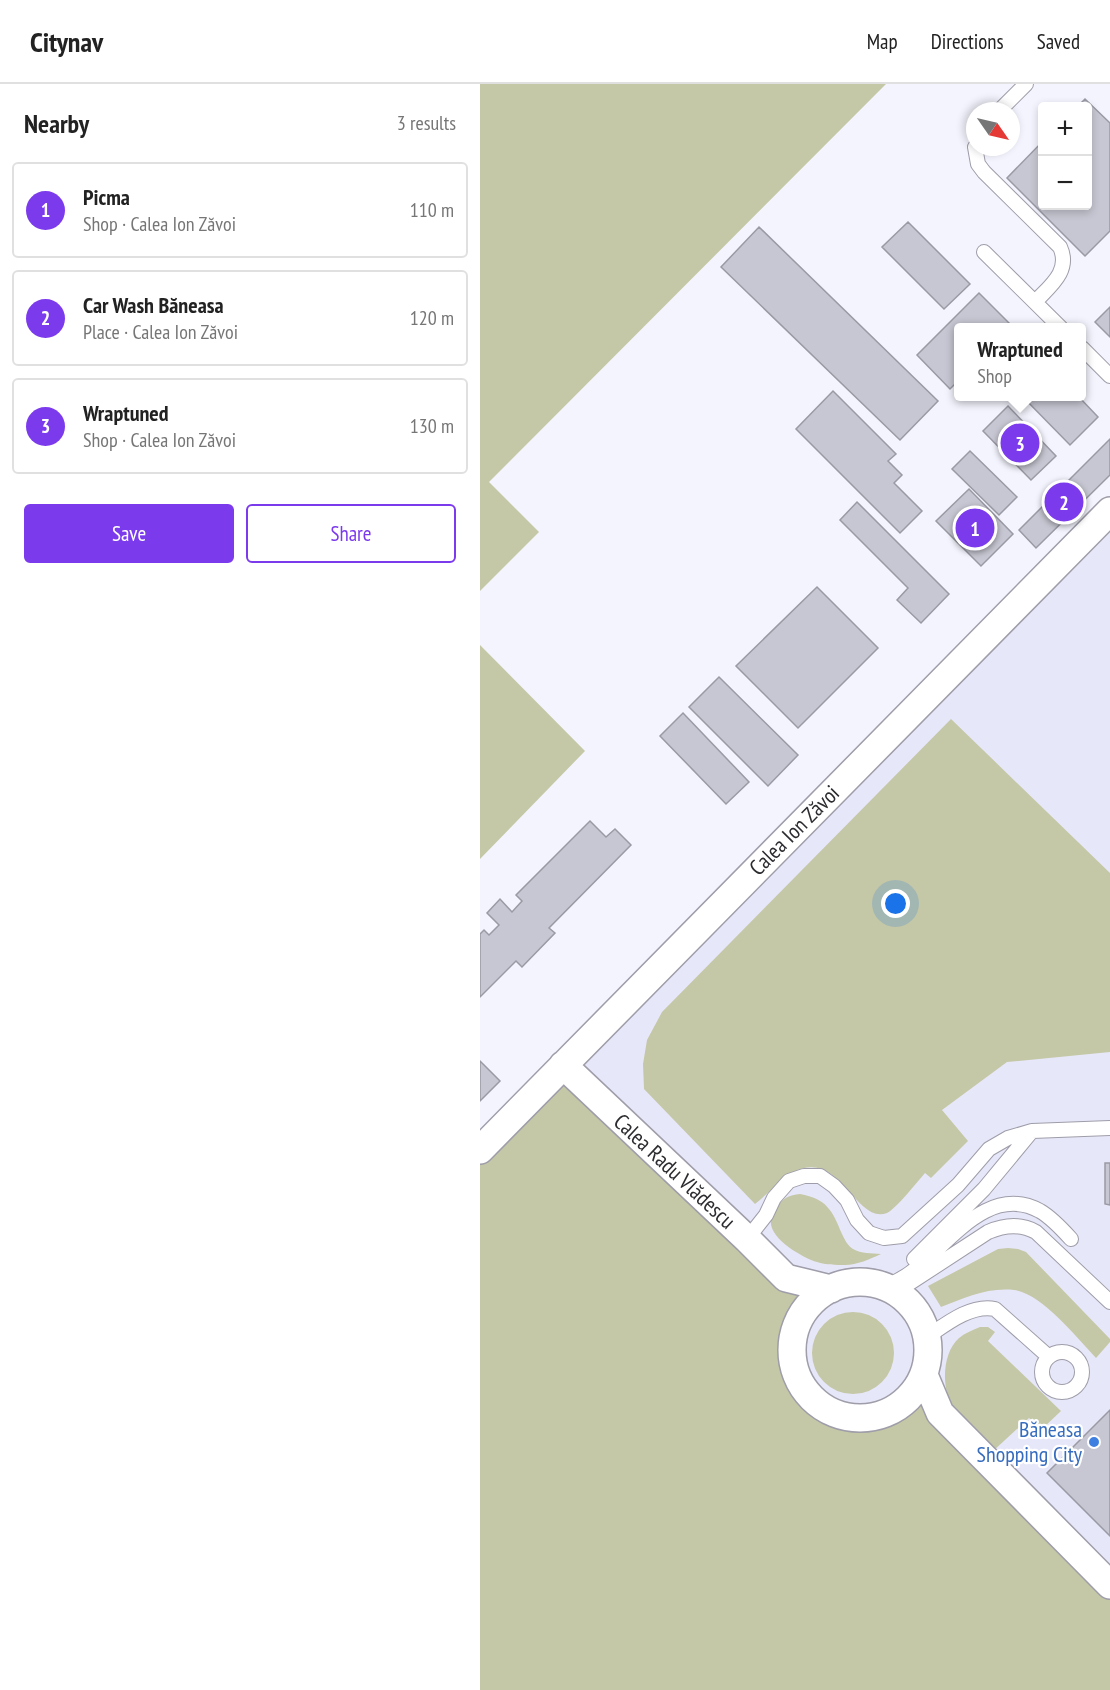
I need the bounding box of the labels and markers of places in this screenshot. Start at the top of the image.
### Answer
pin: 3 [1000,420,1040,466]
pin: 2 [1044,480,1084,524]
pin: 1 [956,506,994,550]
place label: Băneasa Shopping City [977,1415,1083,1468]
marker: Băneasa Shopping City [1087,1435,1101,1449]

